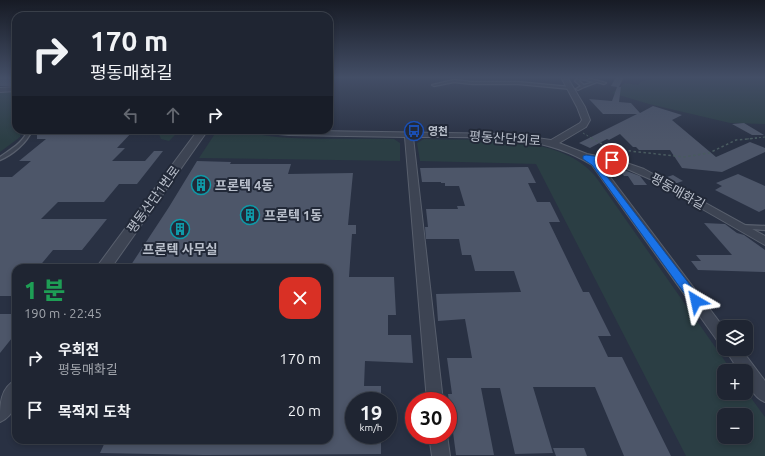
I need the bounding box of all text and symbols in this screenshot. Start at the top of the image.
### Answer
text: 170 m [90,25,168,56]
icon: right [24,28,76,80]
text: 평동매화길 [90,62,173,82]
icon: left [120,104,142,126]
icon: ahead [162,104,184,126]
icon: right [204,104,226,126]
bus stop icon: 영천 [403,120,425,142]
place label: 영천 [428,125,448,137]
street label: 평동산단외로 [469,129,541,147]
pin [595,143,629,177]
icon: arrive [601,149,623,171]
street label: 평동산단1번로 [124,163,182,235]
street label: 평동매화길 [648,170,708,212]
building icon: 프론텍 4동 [190,174,212,196]
place label: 프론텍 4동 [215,178,273,192]
building icon: 프론텍 1동 [239,204,261,226]
place label: 프론텍 1동 [264,208,322,222]
building icon: 프론텍 사무실 [169,218,191,240]
place label: 프론텍 사무실 [143,242,217,256]
text: 1 분 [24,277,65,304]
button: close [279,277,321,319]
position arrow [675,280,717,322]
text: 190 m · 22:45 [24,306,102,320]
map controls [717,320,753,444]
button: layers [717,320,753,356]
text: 우회전 [58,341,99,358]
icon: right [24,347,46,369]
text: 170 m [279,350,321,367]
text: 평동매화길 [58,362,118,376]
button: + [717,364,753,400]
speed limit sign: 30 [405,392,457,444]
icon: arrive [24,399,46,421]
text: 19 [360,401,382,424]
text: 20 m [288,402,321,419]
text: 목적지 도착 [58,403,131,420]
button: − [717,408,753,444]
text: km/h [359,422,383,433]

